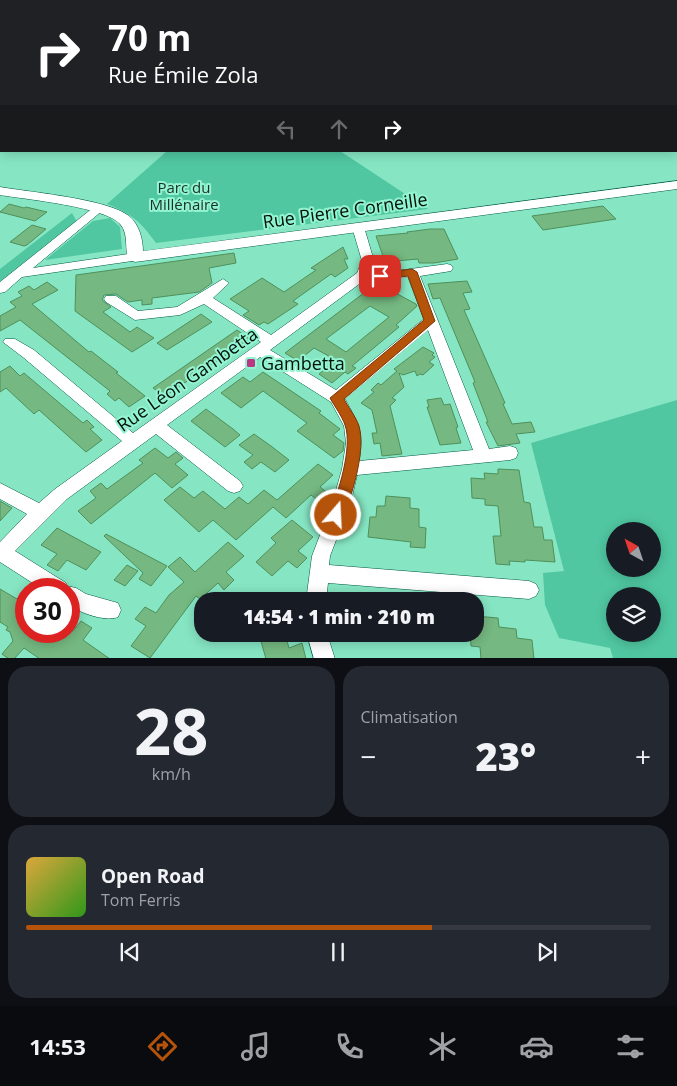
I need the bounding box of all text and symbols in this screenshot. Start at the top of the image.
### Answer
text: 70 m [108,14,191,61]
icon: right [25,20,90,85]
text: Rue Émile Zola [108,59,259,89]
icon: left [272,115,300,143]
icon: ahead [325,115,353,143]
icon: right [378,115,406,143]
park label: Parc du Millénaire [149,177,219,214]
street label: Rue Pierre Corneille [261,187,429,233]
pin [359,255,401,297]
icon: arrive [366,262,394,290]
street label: Rue Léon Gambetta [112,321,262,437]
place label: Gambetta [261,351,345,375]
marker: Gambetta [245,357,257,369]
position arrow [309,488,361,540]
north arrow [606,522,661,578]
map controls [606,522,661,642]
speed limit sign: 30 [15,578,80,643]
button: layers [606,587,661,642]
text: 14:54 · 1 min · 210 m [243,604,435,630]
text: 28 [134,686,208,774]
text: Climatisation [361,706,458,728]
text: 23° [475,730,536,782]
text: − [361,737,377,775]
text: + [635,737,651,775]
text: km/h [152,763,191,785]
text: Open Road [101,863,205,889]
text: Tom Ferris [101,889,180,911]
icon: previous [116,938,144,966]
icon: pause [324,938,352,966]
icon: next [533,938,561,966]
icon: directions [145,1029,180,1064]
icon: music [238,1029,273,1064]
icon: phone [332,1029,367,1064]
icon: climate [425,1029,460,1064]
icon: car [519,1029,554,1064]
icon: filters [613,1029,648,1064]
text: 14:53 [29,1031,86,1061]

